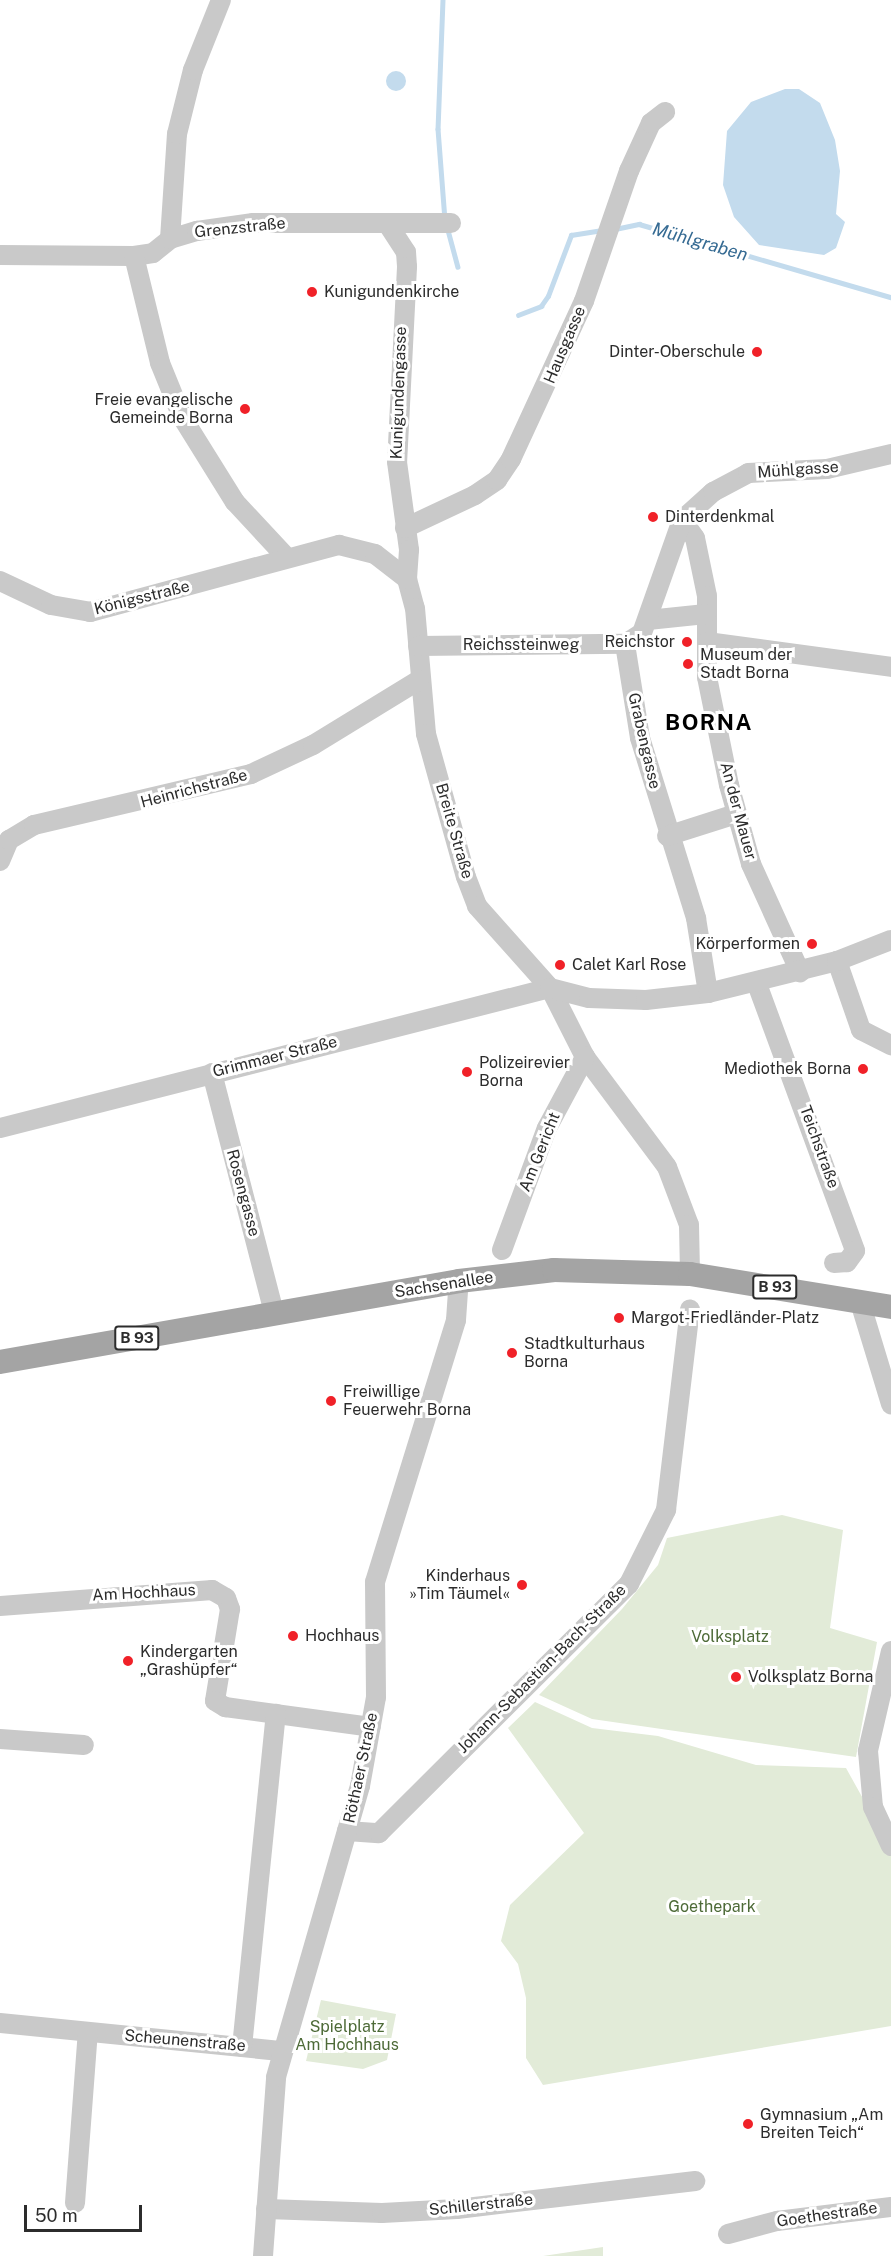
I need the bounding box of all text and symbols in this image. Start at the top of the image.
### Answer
street label: Grenzstraße [194,214,286,242]
water label: Mühlgraben [650,218,750,266]
place label: Kunigundenkirche [324,282,459,302]
marker: Kunigundenkirche [305,285,319,299]
street label: Hausgasse [540,303,590,387]
street label: Kunigundengasse [387,326,411,460]
place label: Dinter-Oberschule [609,342,745,362]
marker: Dinter-Oberschule [750,345,764,359]
place label: Freie evangelische Gemeinde Borna [94,390,233,428]
marker: Freie evangelische Gemeinde Borna [238,402,252,416]
street label: Mühlgasse [757,458,839,482]
place label: Dinterdenkmal [665,507,775,527]
marker: Dinterdenkmal [646,510,660,524]
street label: Königsstraße [92,577,192,619]
place label: Reichstor [604,632,675,652]
street label: Reichssteinweg [463,635,579,655]
marker: Reichstor [680,635,694,649]
place label: Museum der Stadt Borna [700,645,793,683]
marker: Museum der Stadt Borna [681,657,695,671]
street label: Grabengasse [624,691,664,791]
district label: BORNA [665,710,753,736]
street label: An der Mauer [716,760,760,862]
street label: Heinrichstraße [138,766,250,812]
street label: Breite Straße [431,781,477,881]
place label: Körperformen [696,934,800,954]
marker: Körperformen [805,937,819,951]
place label: Calet Karl Rose [572,955,686,975]
marker: Calet Karl Rose [553,958,567,972]
street label: Grimmaer Straße [211,1032,339,1082]
place label: Polizeirevier Borna [479,1053,570,1091]
place label: Mediothek Borna [724,1059,851,1079]
marker: Mediothek Borna [856,1062,870,1076]
marker: Polizeirevier Borna [460,1065,474,1079]
street label: Teichstraße [795,1103,843,1191]
street label: Am Gericht [515,1110,565,1194]
street label: Rosengasse [222,1147,264,1239]
street label: Sachsenallee [393,1268,495,1302]
road number: B 93 [751,1275,799,1299]
place label: Margot-Friedländer-Platz [631,1308,819,1328]
marker: Margot-Friedländer-Platz [612,1311,626,1325]
road number: B 93 [113,1326,161,1350]
place label: Stadtkulturhaus Borna [524,1334,645,1372]
marker: Stadtkulturhaus Borna [505,1346,519,1360]
place label: Freiwillige Feuerwehr Borna [343,1382,471,1420]
marker: Freiwillige Feuerwehr Borna [324,1394,338,1408]
place label: Kinderhaus »Tim Täumel« [409,1566,510,1604]
marker: Kinderhaus »Tim Täumel« [515,1578,529,1592]
street label: Am Hochhaus [92,1581,196,1605]
street label: Johann-Sebastian-Bach-Straße [454,1581,630,1757]
place label: Hochhaus [305,1626,379,1646]
park label: Volksplatz [691,1627,769,1647]
marker: Hochhaus [286,1629,300,1643]
place label: Kindergarten „Grashüpfer“ [140,1642,238,1680]
marker: Kindergarten „Grashüpfer“ [121,1654,135,1668]
place label: Volksplatz Borna [748,1667,873,1687]
marker: Volksplatz Borna [729,1670,743,1684]
street label: Röthaer Straße [340,1711,382,1825]
park label: Goethepark [668,1897,756,1917]
park label: Spielplatz Am Hochhaus [295,2017,399,2055]
street label: Scheunenstraße [123,2026,247,2056]
place label: Gymnasium „Am Breiten Teich“ [760,2105,883,2143]
marker: Gymnasium „Am Breiten Teich“ [741,2117,755,2131]
street label: Schillerstraße [428,2190,534,2220]
scale bar [27,2193,146,2231]
street label: Goethestraße [775,2198,879,2232]
text: 50 m [35,2205,78,2226]

